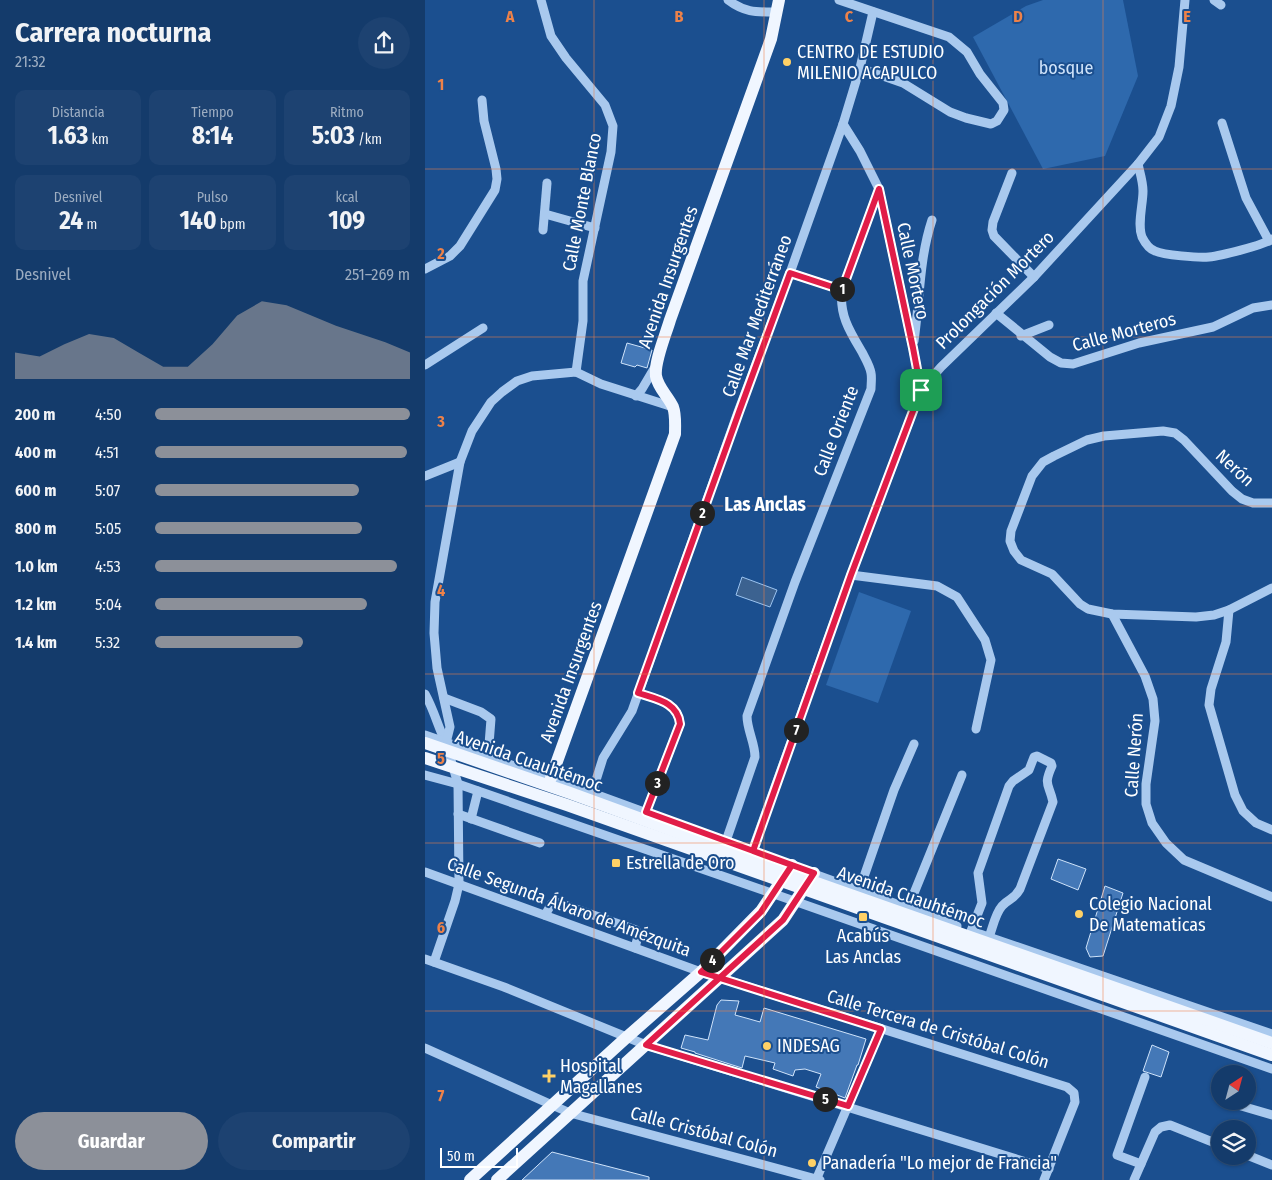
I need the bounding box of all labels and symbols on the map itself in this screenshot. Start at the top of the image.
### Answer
text: A [505,7,515,26]
text: B [675,7,684,26]
text: C [845,7,854,26]
text: D [1013,7,1023,26]
text: E [1183,7,1191,26]
place label: CENTRO DE ESTUDIO MILENIO ACAPULCO [797,41,944,84]
marker: CENTRO DE ESTUDIO MILENIO ACAPULCO [781,56,793,68]
park label: bosque [1039,57,1093,79]
text: 1 [438,75,444,94]
street label: Calle Monte Blanco [558,131,606,273]
street label: Avenida Insurgentes [633,203,703,351]
street label: Calle Mortero [892,221,934,321]
street label: Prolongación Mortero [931,226,1059,354]
street label: Calle Mar Mediterráneo [717,232,797,400]
text: 2 [436,244,445,263]
pin: 1 [829,276,855,302]
street label: Calle Morteros [1070,308,1178,356]
pin [900,369,942,411]
street label: Calle Oriente [809,383,863,479]
text: 3 [436,412,445,431]
street label: Nerón [1211,445,1259,491]
district label: Las Anclas [724,493,807,516]
pin: 2 [689,500,715,526]
text: 4 [437,581,445,600]
street label: Avenida Insurgentes [535,598,607,746]
street label: Calle Nerón [1120,712,1148,798]
pin: 7 [783,718,809,742]
street label: Avenida Cuauhtémoc [452,725,606,797]
text: 5 [437,749,445,768]
pin: 3 [645,770,669,796]
street label: Calle Segunda Álvaro de Amézquita [444,852,694,962]
place label: Estrella de Oro [626,852,734,874]
marker: Estrella de Oro [610,857,622,869]
street label: Avenida Cuauhtémoc [834,861,988,933]
place label: Colegio Nacional De Matematicas [1089,893,1212,936]
marker: Colegio Nacional De Matematicas [1073,908,1085,920]
marker: Acabús Las Anclas [857,911,869,923]
text: 6 [437,918,445,937]
place label: Acabús Las Anclas [825,925,901,968]
pin: 4 [699,948,725,972]
street label: Calle Tercera de Cristóbal Colón [824,985,1052,1073]
place label: INDESAG [777,1035,840,1057]
marker: INDESAG [761,1040,773,1052]
place label: Hospital Magallanes [560,1055,643,1098]
north arrow [1211,1065,1256,1110]
marker: Hospital Magallanes [542,1069,556,1083]
text: 7 [438,1086,445,1105]
pin: 5 [813,1086,837,1112]
street label: Calle Cristóbal Colón [628,1102,780,1162]
scale bar [440,1145,517,1168]
place label: Panadería "Lo mejor de Francia" [822,1152,1057,1174]
marker: Panadería "Lo mejor de Francia" [806,1157,818,1169]

